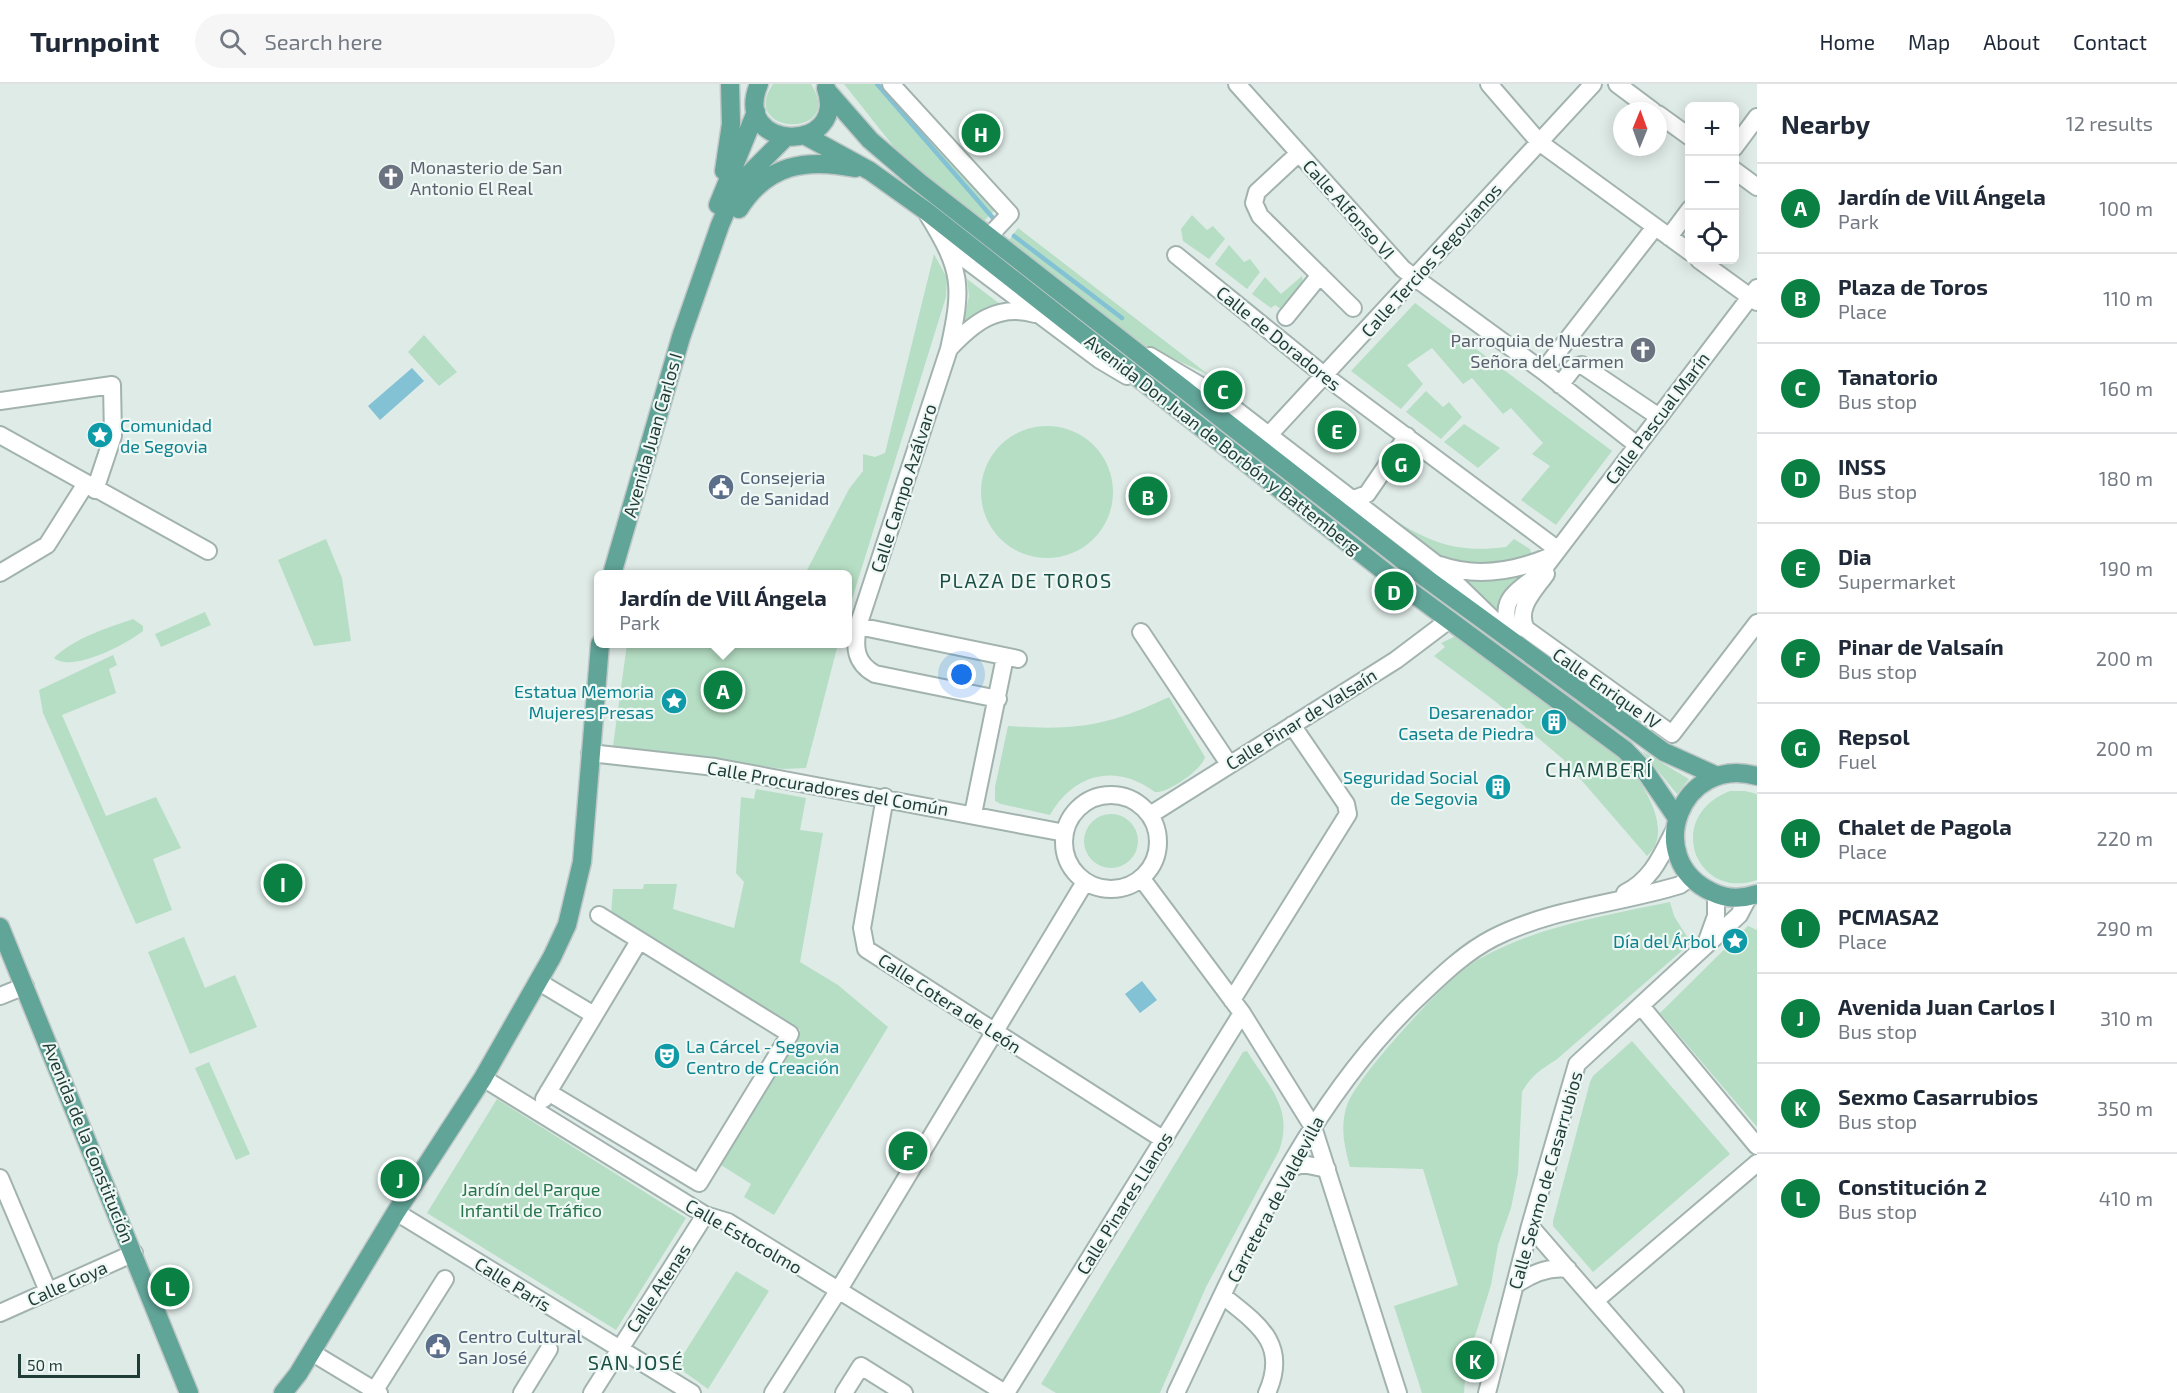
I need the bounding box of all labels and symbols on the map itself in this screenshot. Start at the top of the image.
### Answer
north arrow [1613,102,1667,156]
pin: H [962,110,1000,156]
street label: Calle Alfonso VI [1298,155,1400,263]
place label: Monasterio de San Antonio El Real [410,156,562,199]
church icon: Monasterio de San Antonio El Real [376,162,406,192]
street label: Calle Tercios Segovianos [1356,179,1506,341]
street label: Calle de Doradores [1212,281,1346,395]
street label: Avenida Don Juan de Borbón y Battemberg [1080,329,1366,559]
place label: Parroquia de Nuestra Señora del Carmen [1451,329,1624,372]
church icon: Parroquia de Nuestra Señora del Carmen [1628,335,1658,365]
street label: Calle Pascual Marín [1600,348,1714,488]
street label: Avenida Juan Carlos I [618,350,686,520]
pin: C [1204,368,1242,412]
street label: Calle Campo Azálvaro [865,401,941,575]
pin: E [1318,408,1356,452]
place label: Comunidad de Segovia [120,414,212,457]
place icon: Comunidad de Segovia [85,420,115,450]
pin: G [1382,440,1420,485]
place label: Consejeria de Sanidad [740,466,829,509]
public building icon: Consejeria de Sanidad [706,472,736,502]
pin: B [1128,474,1168,518]
district label: PLAZA DE TOROS [939,568,1113,592]
pin: D [1374,568,1414,614]
street label: Calle Enrique IV [1549,643,1665,733]
your location [947,660,976,689]
street label: Calle Pinar de Valsaín [1221,664,1381,774]
pin: A [704,668,742,712]
place label: Estatua Memoria Mujeres Presas [514,680,654,723]
place icon: Estatua Memoria Mujeres Presas [659,686,689,716]
place label: Desarenador Caseta de Piedra [1398,701,1534,744]
building icon: Desarenador Caseta de Piedra [1539,707,1569,737]
street label: Calle Procuradores del Común [706,756,950,820]
district label: CHAMBERÍ [1545,757,1653,781]
place label: Seguridad Social de Segovia [1343,766,1479,809]
building icon: Seguridad Social de Segovia [1483,772,1513,802]
pin: I [264,860,302,906]
place icon: Día del Árbol [1720,926,1750,956]
place label: Día del Árbol [1613,930,1717,952]
street label: Calle Cotera de León [874,949,1026,1057]
place label: La Cárcel - Segovia Centro de Creación [686,1035,839,1078]
street label: Avenida de la Constitución [39,1038,139,1246]
theatre icon: La Cárcel - Segovia Centro de Creación [652,1041,682,1071]
street label: Calle Sexmo de Casarrubios [1503,1068,1587,1292]
street label: Carretera de Valdevilla [1222,1112,1328,1286]
pin: F [888,1128,928,1174]
street label: Calle Pinares Llanos [1071,1128,1177,1278]
pin: J [380,1156,420,1202]
park label: Jardín del Parque Infantil de Tráfico [460,1178,602,1221]
street label: Calle Estocolmo [682,1194,806,1278]
street label: Calle Atenas [621,1240,695,1336]
street label: Calle París [471,1252,555,1316]
street label: Calle Goya [24,1256,110,1310]
pin: L [150,1264,190,1310]
place label: Centro Cultural San José [458,1325,582,1368]
public building icon: Centro Cultural San José [423,1331,453,1361]
pin: K [1456,1338,1494,1382]
district label: SAN JOSÉ [588,1350,684,1374]
scale bar [18,1351,140,1378]

